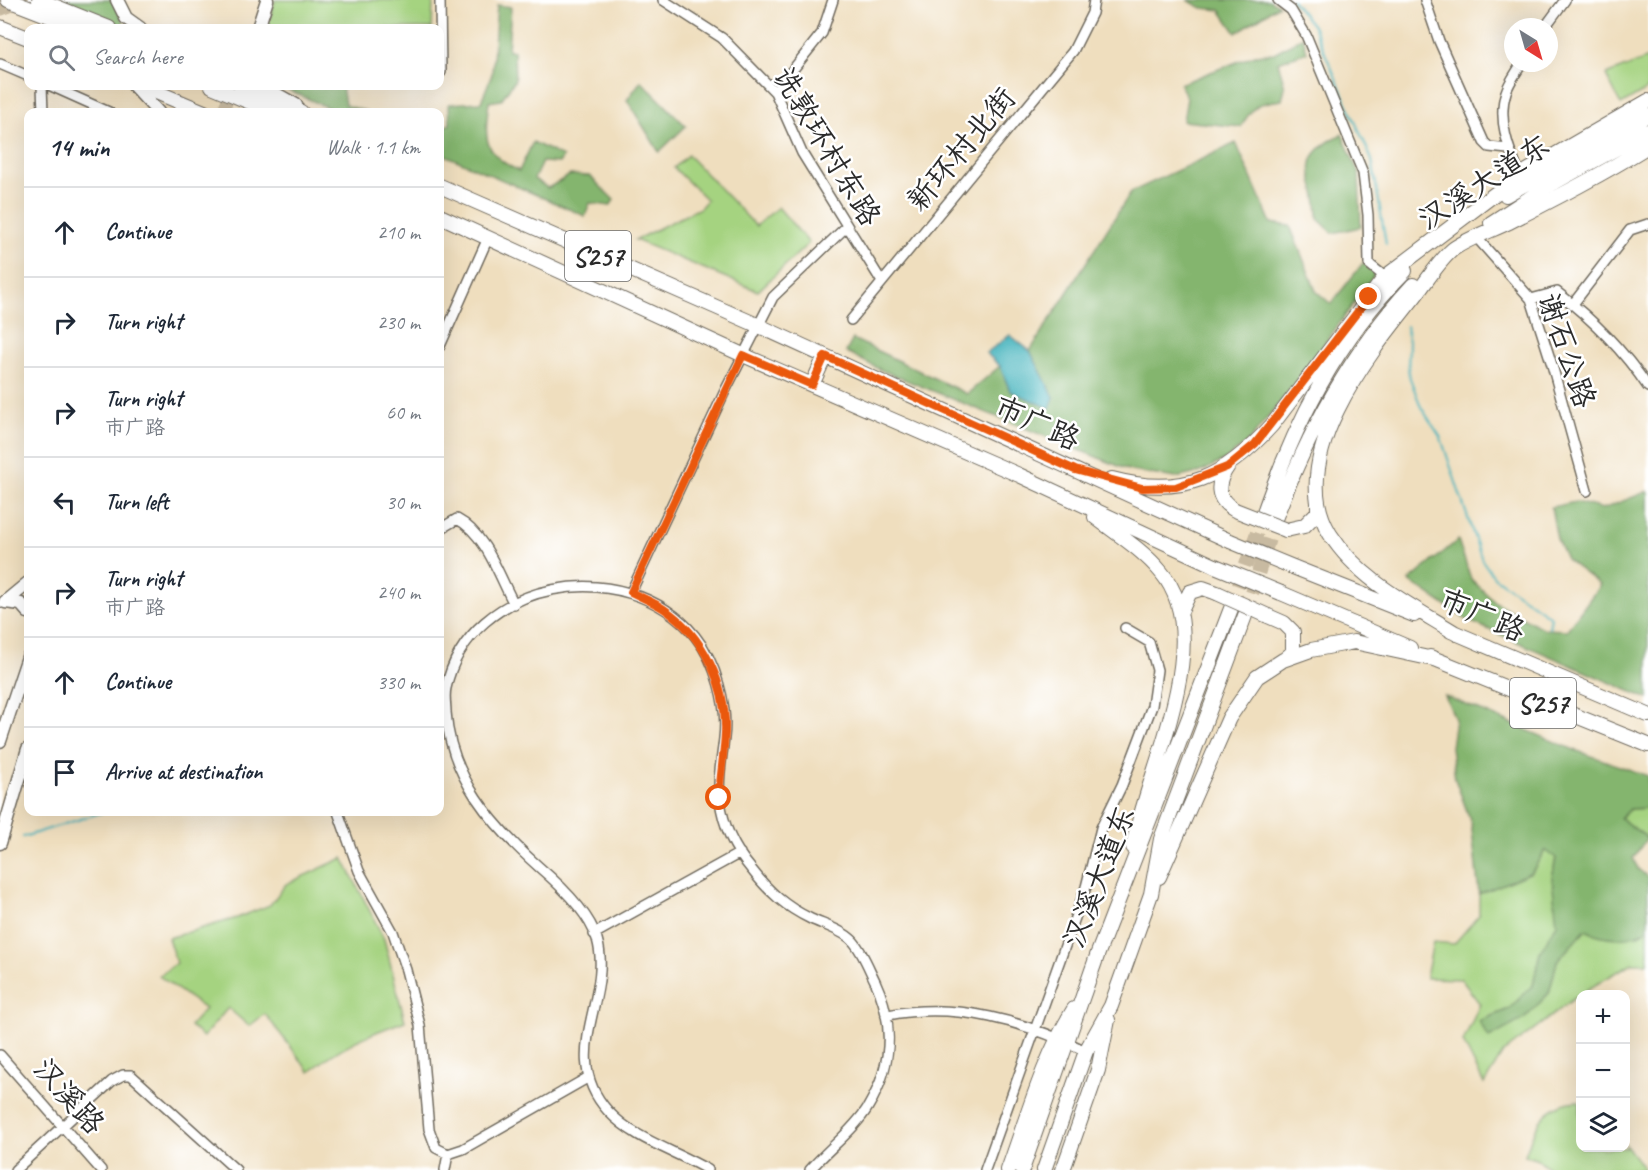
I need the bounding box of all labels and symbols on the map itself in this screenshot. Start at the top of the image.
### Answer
north arrow [1504,18,1558,72]
street label: 诜敦环村东路 [764,59,890,233]
street label: 新环村北街 [898,79,1024,219]
street label: 汉溪大道东 [1411,125,1557,239]
road number: S257 [565,231,631,281]
route end [1355,283,1381,309]
street label: 谢石公路 [1530,287,1604,413]
street label: 市广路 [988,387,1086,459]
street label: 市广路 [1433,580,1531,650]
road number: S257 [1510,678,1576,728]
route start [705,784,731,810]
street label: 汉溪大道东 [1054,800,1144,954]
street label: 汉溪路 [25,1050,113,1142]

